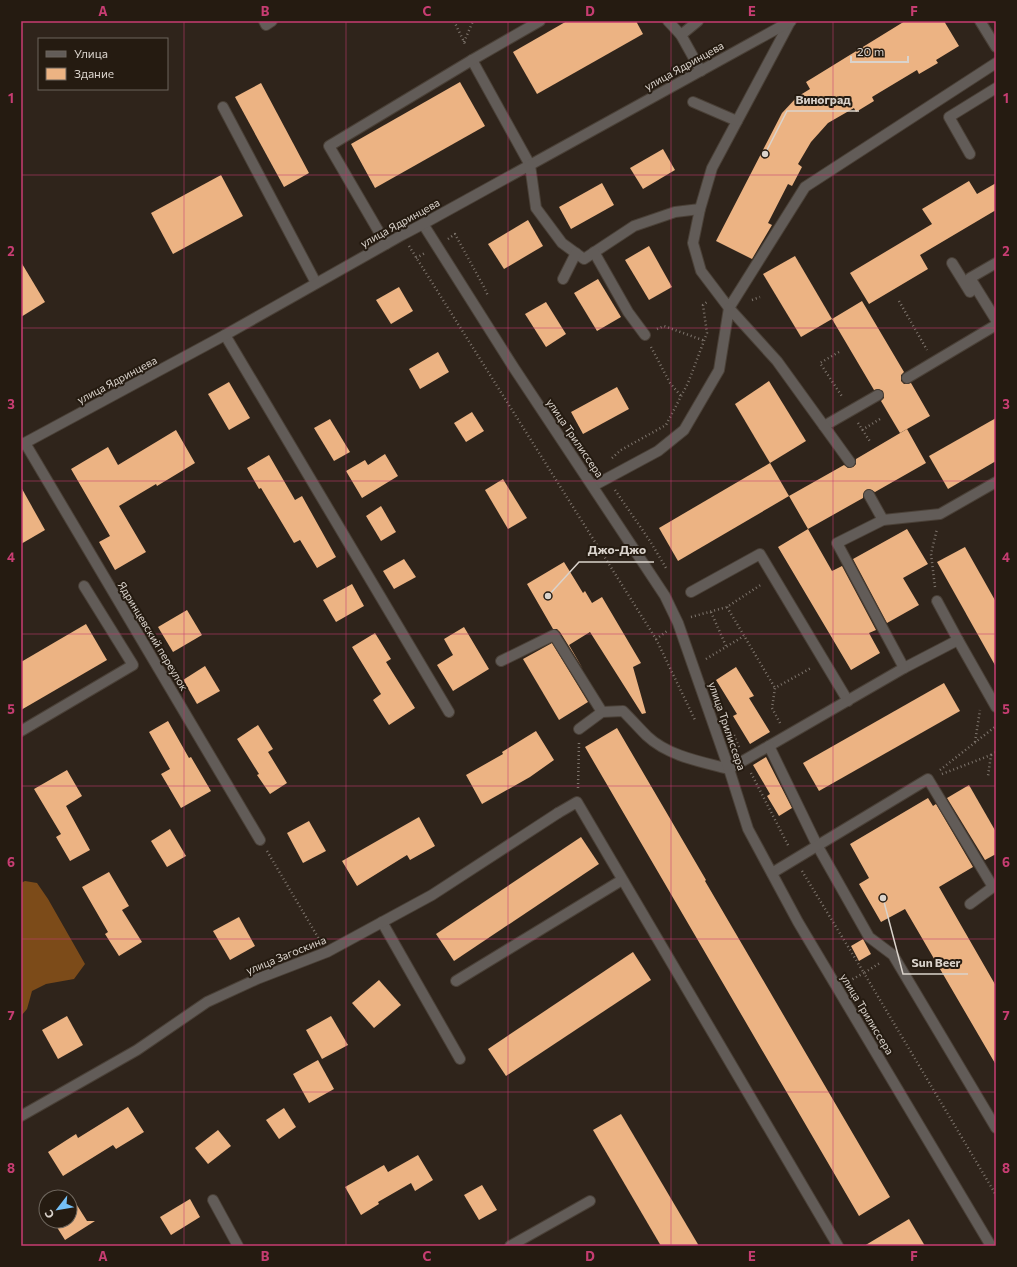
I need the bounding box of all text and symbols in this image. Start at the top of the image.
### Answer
text: A [98,3,108,19]
text: B [261,3,270,19]
text: C [423,3,432,19]
text: D [585,3,595,19]
text: E [748,3,756,19]
text: F [910,3,918,19]
legend [38,38,168,90]
street label: улица Ядринцева [642,38,726,93]
scale bar [851,38,908,64]
text: 20 m [857,44,884,58]
text: Улица [74,46,108,60]
text: Здание [74,66,114,80]
callout: Виноград [787,87,859,111]
text: 1 [8,90,14,106]
text: 1 [1003,90,1009,106]
text: Виноград [795,92,851,106]
street label: улица Ядринцева [358,195,442,250]
text: 2 [7,243,15,259]
text: 2 [1002,243,1010,259]
street label: улица Ядринцева [75,353,159,406]
text: 3 [7,396,15,412]
street label: улица Трилиссера [544,396,607,480]
text: 3 [1002,396,1010,412]
callout: Джо-Джо [579,538,654,562]
text: Джо-Джо [588,542,646,556]
text: 4 [7,549,15,565]
text: 4 [1002,549,1010,565]
street label: Ядринцевский переулок [116,579,191,693]
street label: улица Трилиссера [706,680,749,772]
text: 5 [7,701,15,717]
text: 5 [1002,701,1010,717]
text: 6 [7,854,15,870]
text: 6 [1002,854,1010,870]
street label: улица Загоскина [244,933,328,977]
callout: Sun Beer [903,950,968,974]
text: Sun Beer [912,955,960,969]
street label: улица Трилиссера [838,971,897,1057]
text: 7 [7,1007,15,1023]
text: 7 [1002,1007,1010,1023]
text: 8 [7,1160,15,1176]
text: 8 [1002,1160,1010,1176]
north arrow [38,1189,78,1229]
text: С [41,1207,57,1221]
text: A [98,1248,108,1264]
text: B [261,1248,270,1264]
text: C [423,1248,432,1264]
text: D [585,1248,595,1264]
text: E [748,1248,756,1264]
text: F [910,1248,918,1264]

